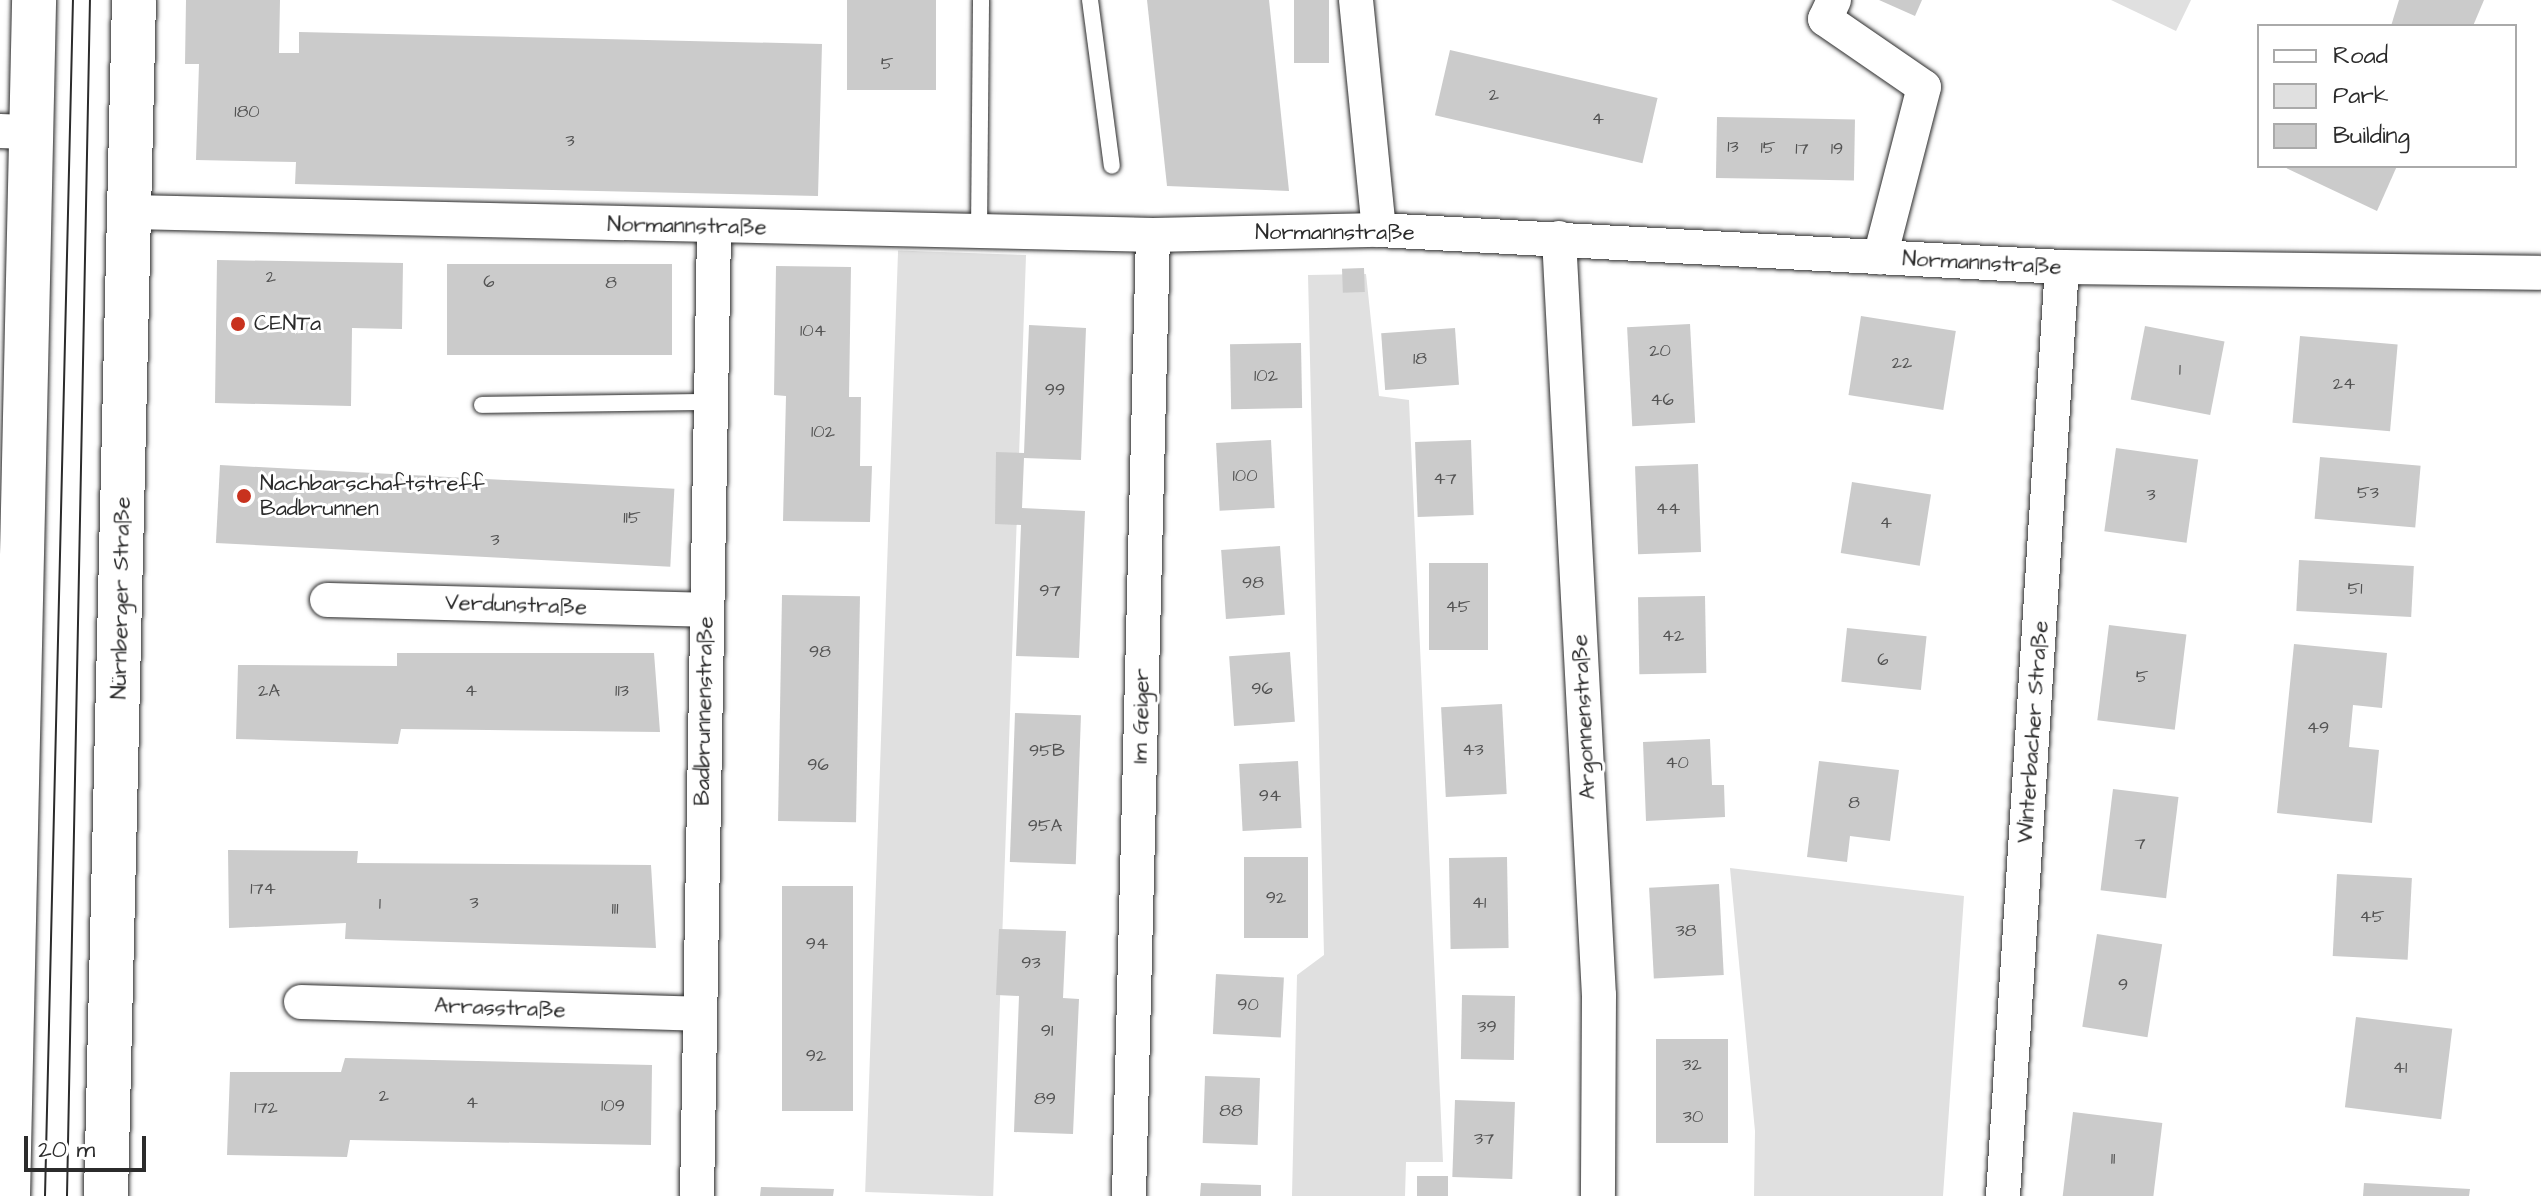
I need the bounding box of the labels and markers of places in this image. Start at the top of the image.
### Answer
place label: CENTa [254,311,321,337]
marker: CENTa [229,315,247,333]
place label: Nachbarschaftstreff Badbrunnen [260,470,485,522]
marker: Nachbarschaftstreff Badbrunnen [235,487,253,505]

